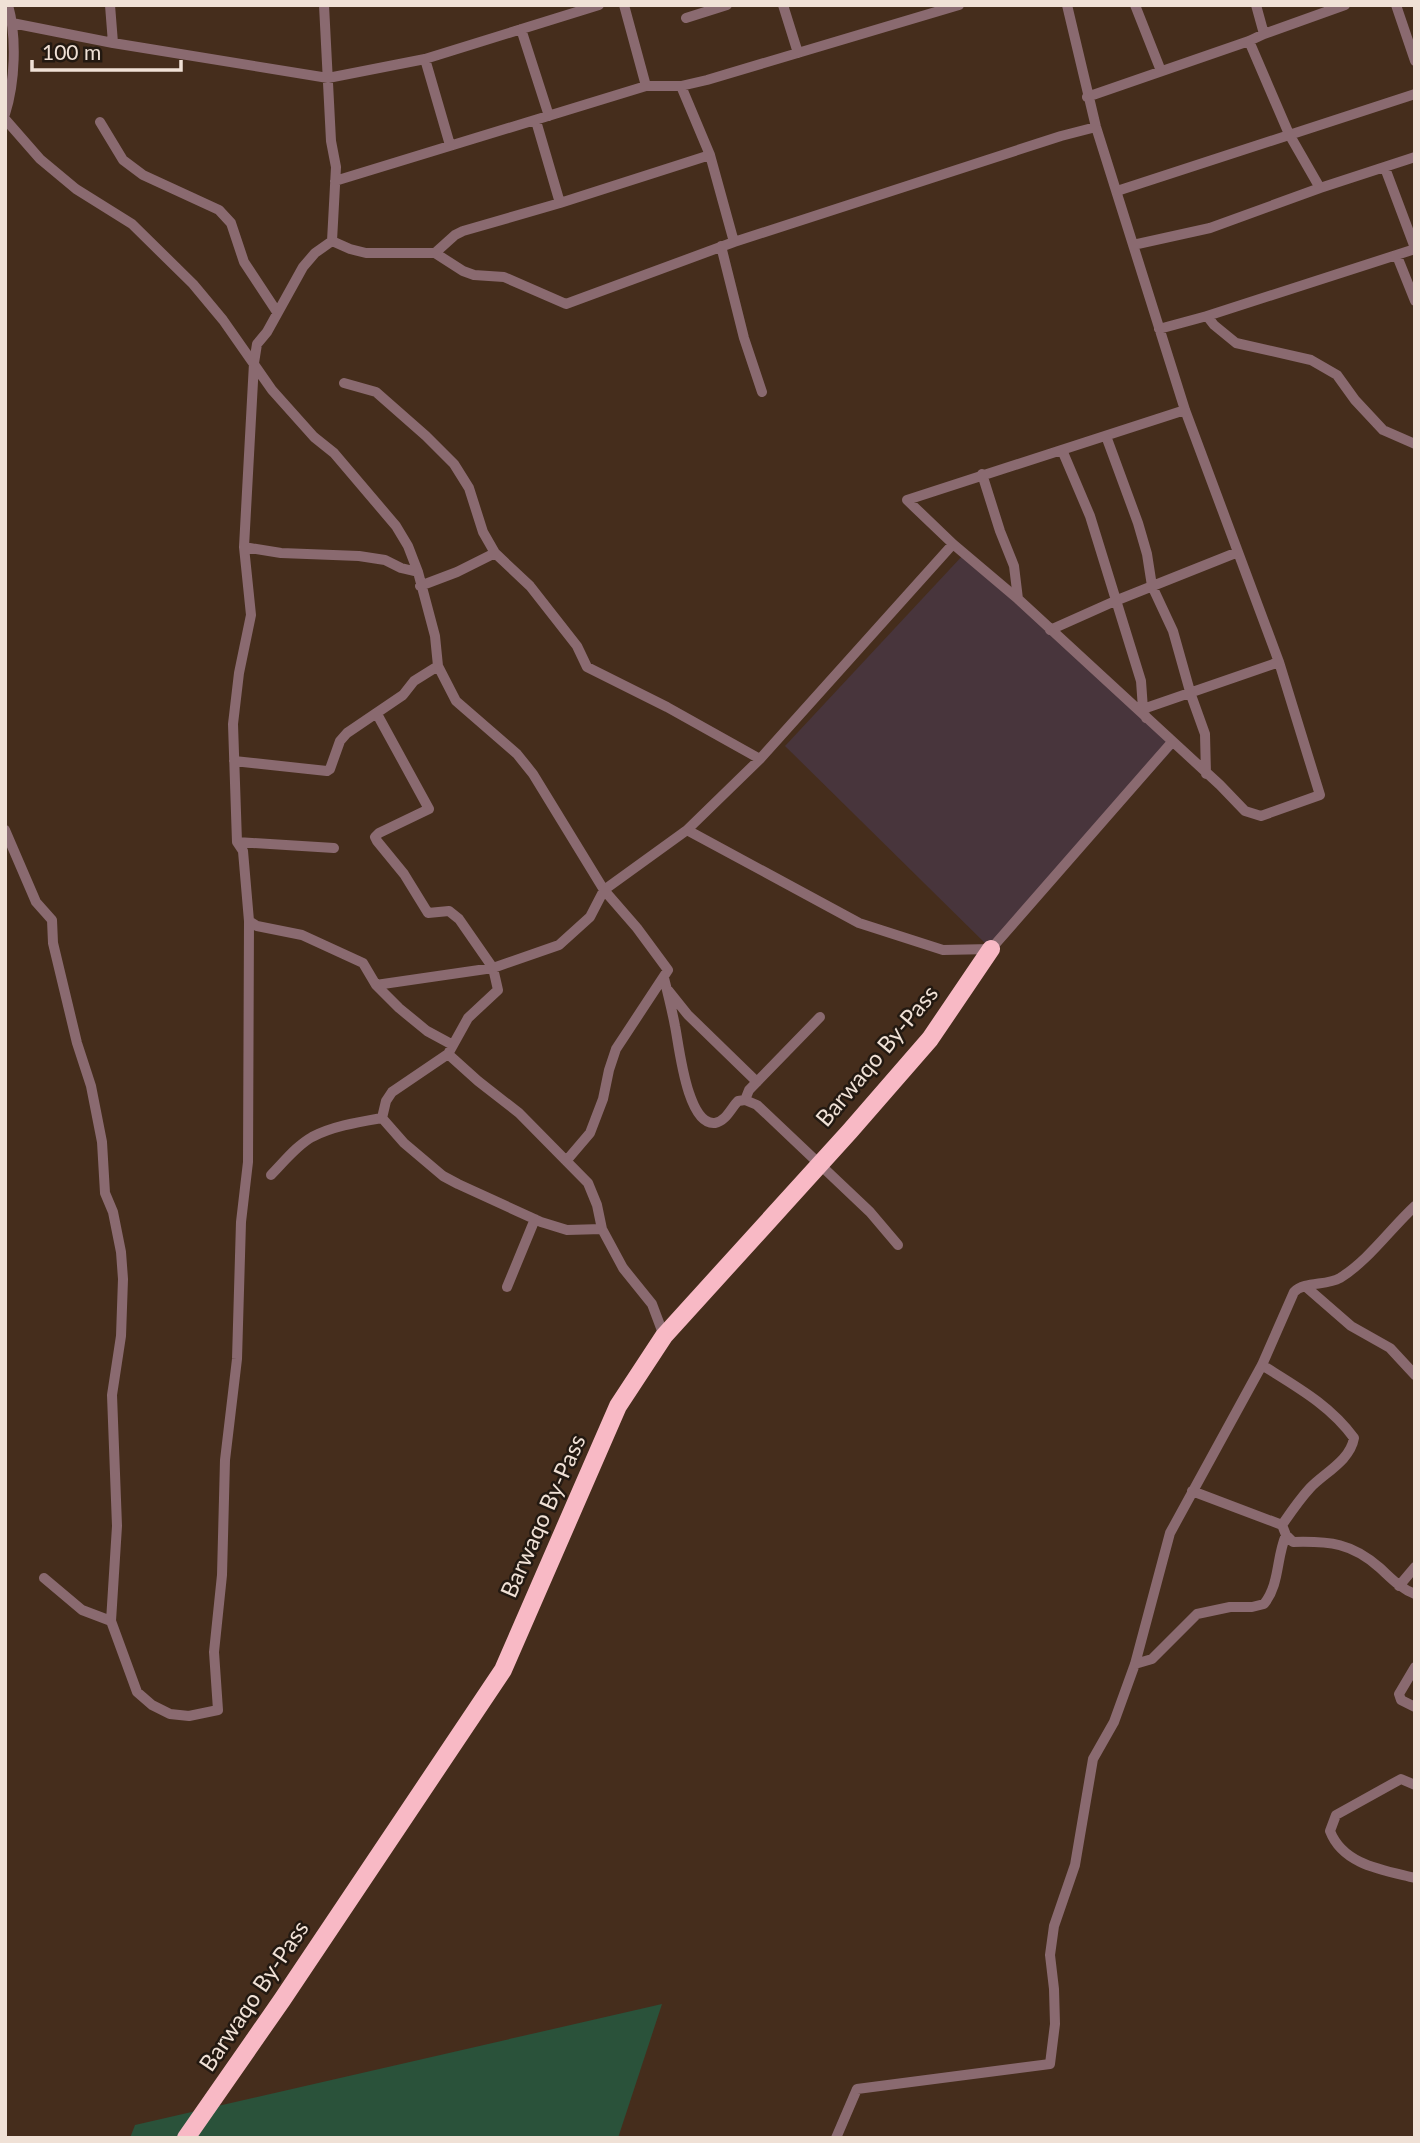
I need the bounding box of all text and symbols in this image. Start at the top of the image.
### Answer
scale bar [32,28,180,72]
text: 100 m [42,39,101,64]
street label: Barwaqo By-Pass [809,979,943,1132]
street label: Barwaqo By-Pass [494,1430,591,1601]
street label: Barwaqo By-Pass [193,1915,314,2076]

